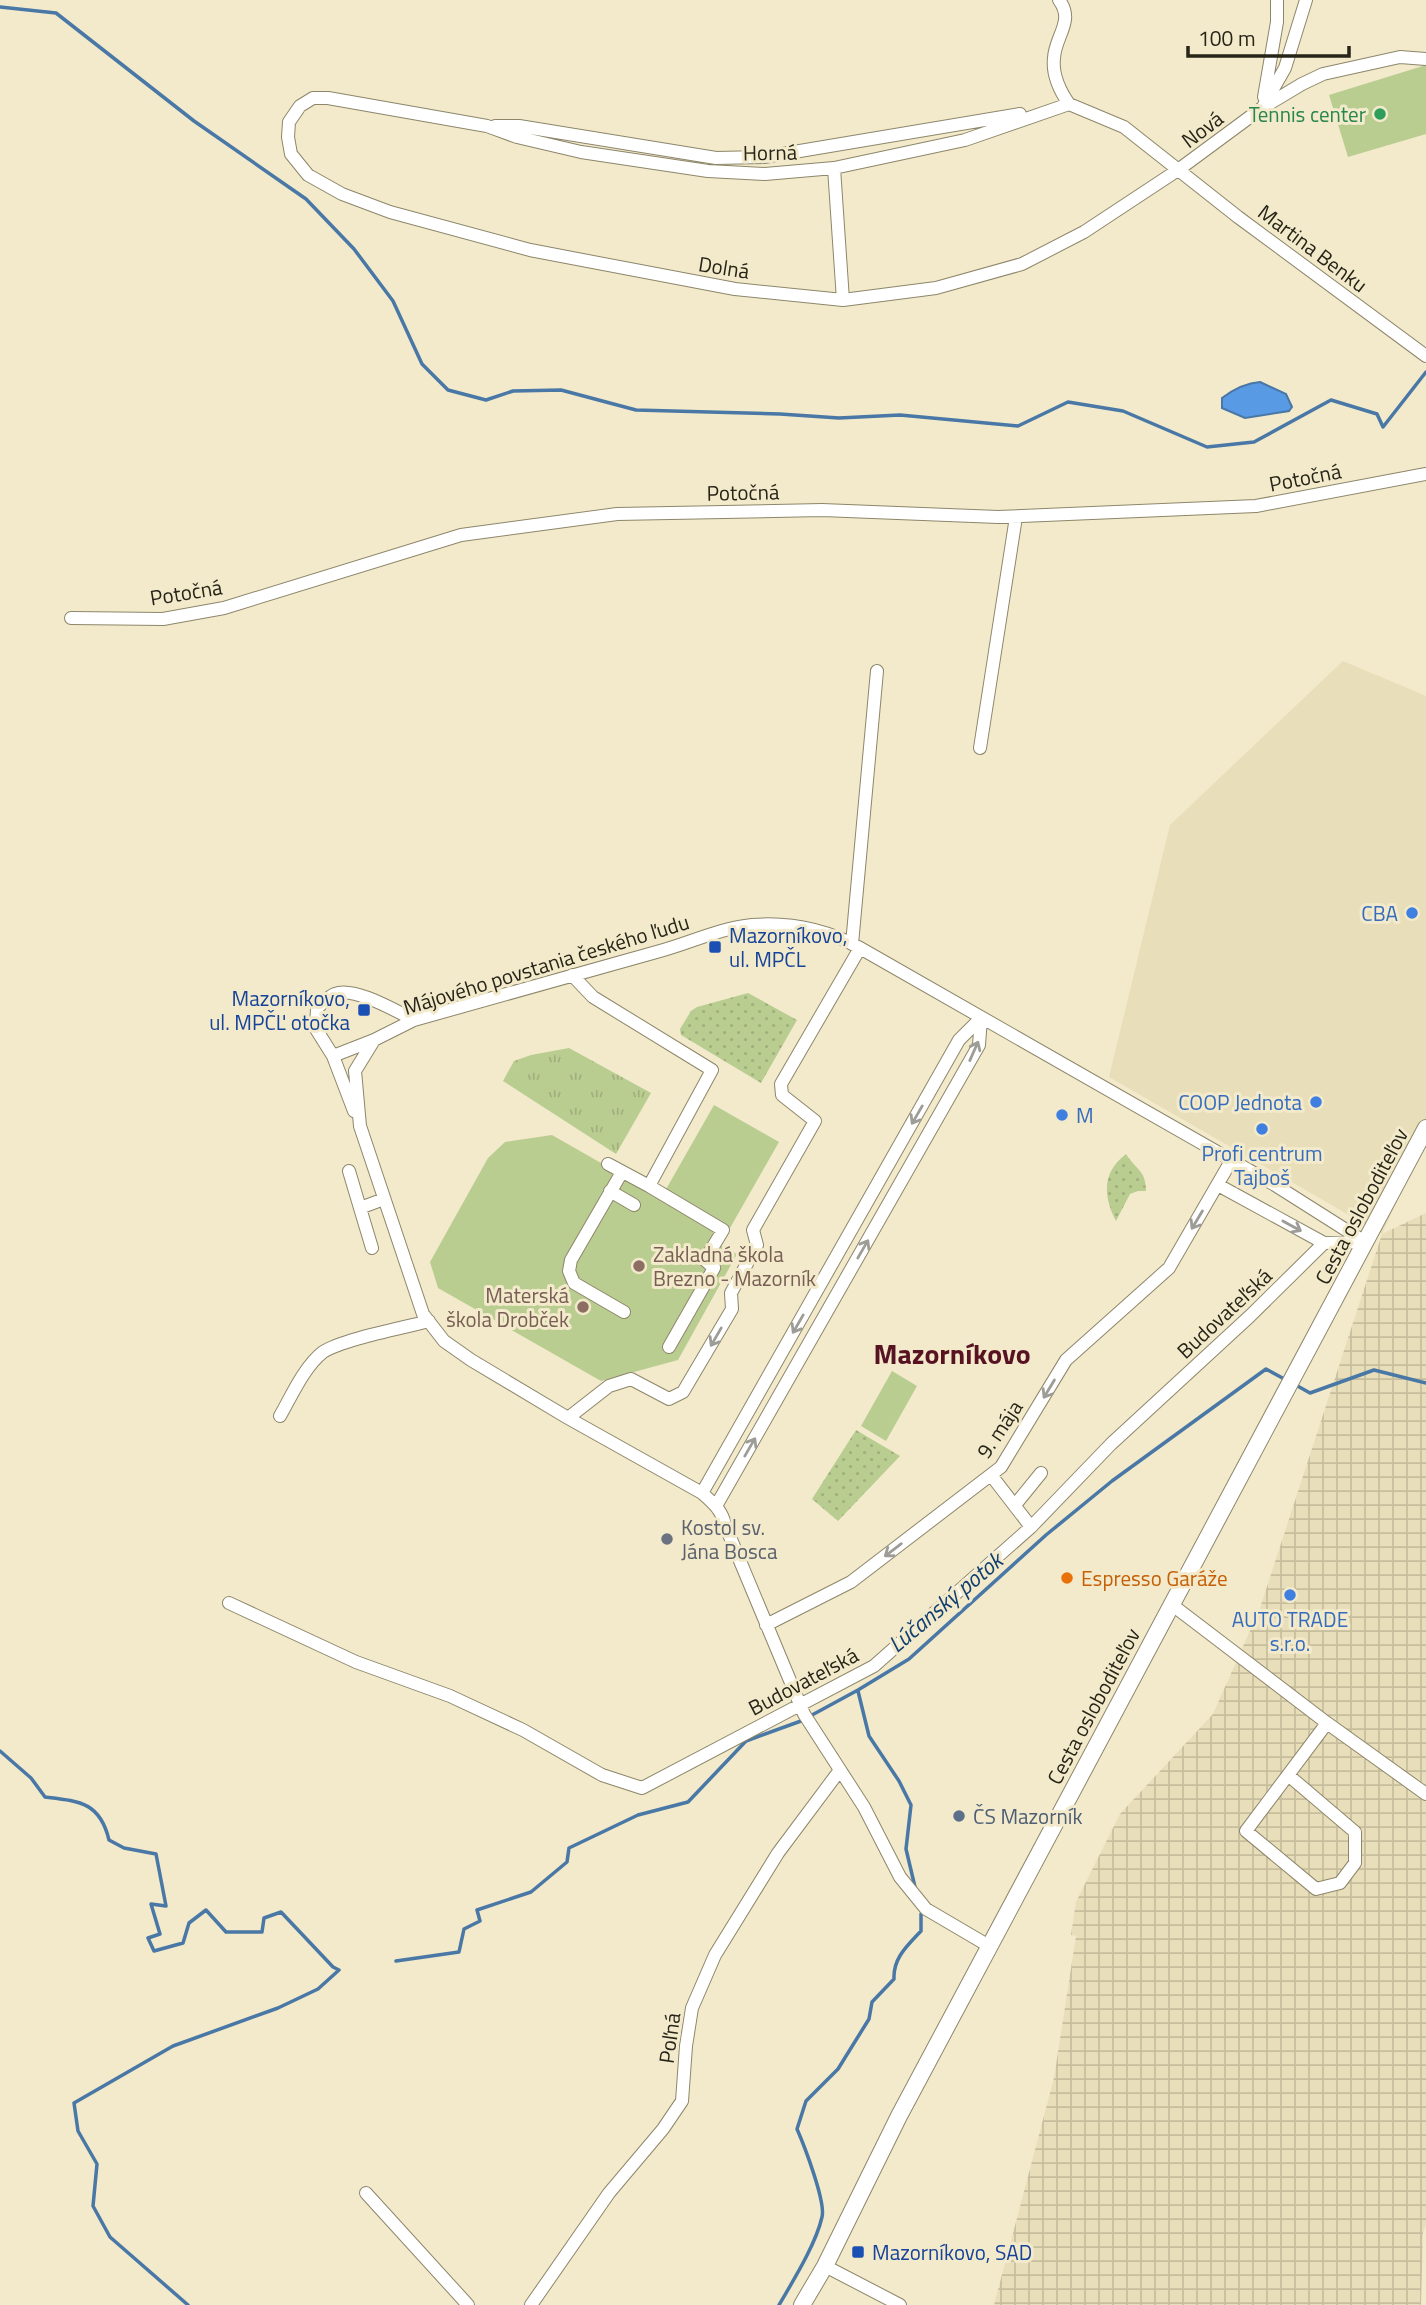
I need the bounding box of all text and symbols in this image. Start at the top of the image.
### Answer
scale bar [1188,14,1349,58]
text: 100 m [1198,22,1255,54]
place label: Tennis center [1249,98,1366,130]
street label: Nová [1174,102,1230,155]
marker: Tennis center [1372,106,1388,122]
street label: Horná [743,136,798,168]
street label: Martina Benku [1252,196,1374,300]
street label: Dolná [696,247,752,287]
street label: Potočná [1266,454,1344,500]
street label: Potočná [706,475,780,509]
street label: Potočná [148,570,225,613]
place label: CBA [1361,897,1398,929]
street label: Májového povstania českého ľudu [399,905,693,1023]
marker: CBA [1404,905,1420,921]
place label: Mazorníkovo, ul. MPČL [729,919,847,975]
marker: Mazorníkovo, ul. MPČL [707,939,723,955]
place label: Mazorníkovo, ul. MPČĽ otočka [209,982,350,1038]
marker: Mazorníkovo, ul. MPČĽ otočka [356,1002,372,1018]
one-way arrow [968,1041,981,1062]
place label: COOP Jednota [1178,1086,1302,1118]
marker: COOP Jednota [1308,1094,1324,1110]
place label: M [1076,1099,1094,1131]
one-way arrow [910,1104,923,1125]
marker: M [1054,1107,1070,1123]
marker: Profi centrum Tajboš [1254,1121,1270,1137]
street label: Cesta osloboditeľov [1306,1122,1416,1290]
place label: Profi centrum Tajboš [1202,1137,1322,1193]
one-way arrow [1190,1210,1204,1230]
one-way arrow [1281,1220,1302,1233]
place label: Zakladná škola Brezno - Mazorník [653,1238,816,1294]
one-way arrow [857,1239,870,1260]
marker: Zakladná škola Brezno - Mazorník [631,1258,647,1274]
street label: Budovateľská [1169,1260,1279,1366]
place label: Materská škola Drobček [446,1279,569,1335]
marker: Materská škola Drobček [575,1299,591,1315]
one-way arrow [791,1313,805,1333]
one-way arrow [709,1326,723,1346]
district label: Mazorníkovo [873,1332,1031,1375]
one-way arrow [1041,1379,1056,1398]
street label: 9. mája [968,1393,1030,1465]
one-way arrow [743,1437,757,1457]
place label: Kostol sv. Jána Bosca [681,1511,778,1567]
marker: Kostol sv. Jána Bosca [659,1531,675,1547]
water label: Lúčanský potok [880,1542,1012,1661]
one-way arrow [885,1543,903,1558]
place label: Espresso Garáže [1081,1562,1228,1594]
marker: Espresso Garáže [1059,1570,1075,1586]
marker: AUTO TRADE s.r.o. [1282,1587,1298,1603]
place label: AUTO TRADE s.r.o. [1232,1603,1348,1659]
street label: Cesta osloboditeľov [1038,1622,1148,1790]
street label: Budovateľská [742,1638,864,1723]
place label: ČS Mazorník [973,1800,1083,1832]
marker: ČS Mazorník [951,1808,967,1824]
street label: Poľná [650,2010,688,2065]
place label: Mazorníkovo, SAD [872,2236,1032,2268]
marker: Mazorníkovo, SAD [850,2244,866,2260]

